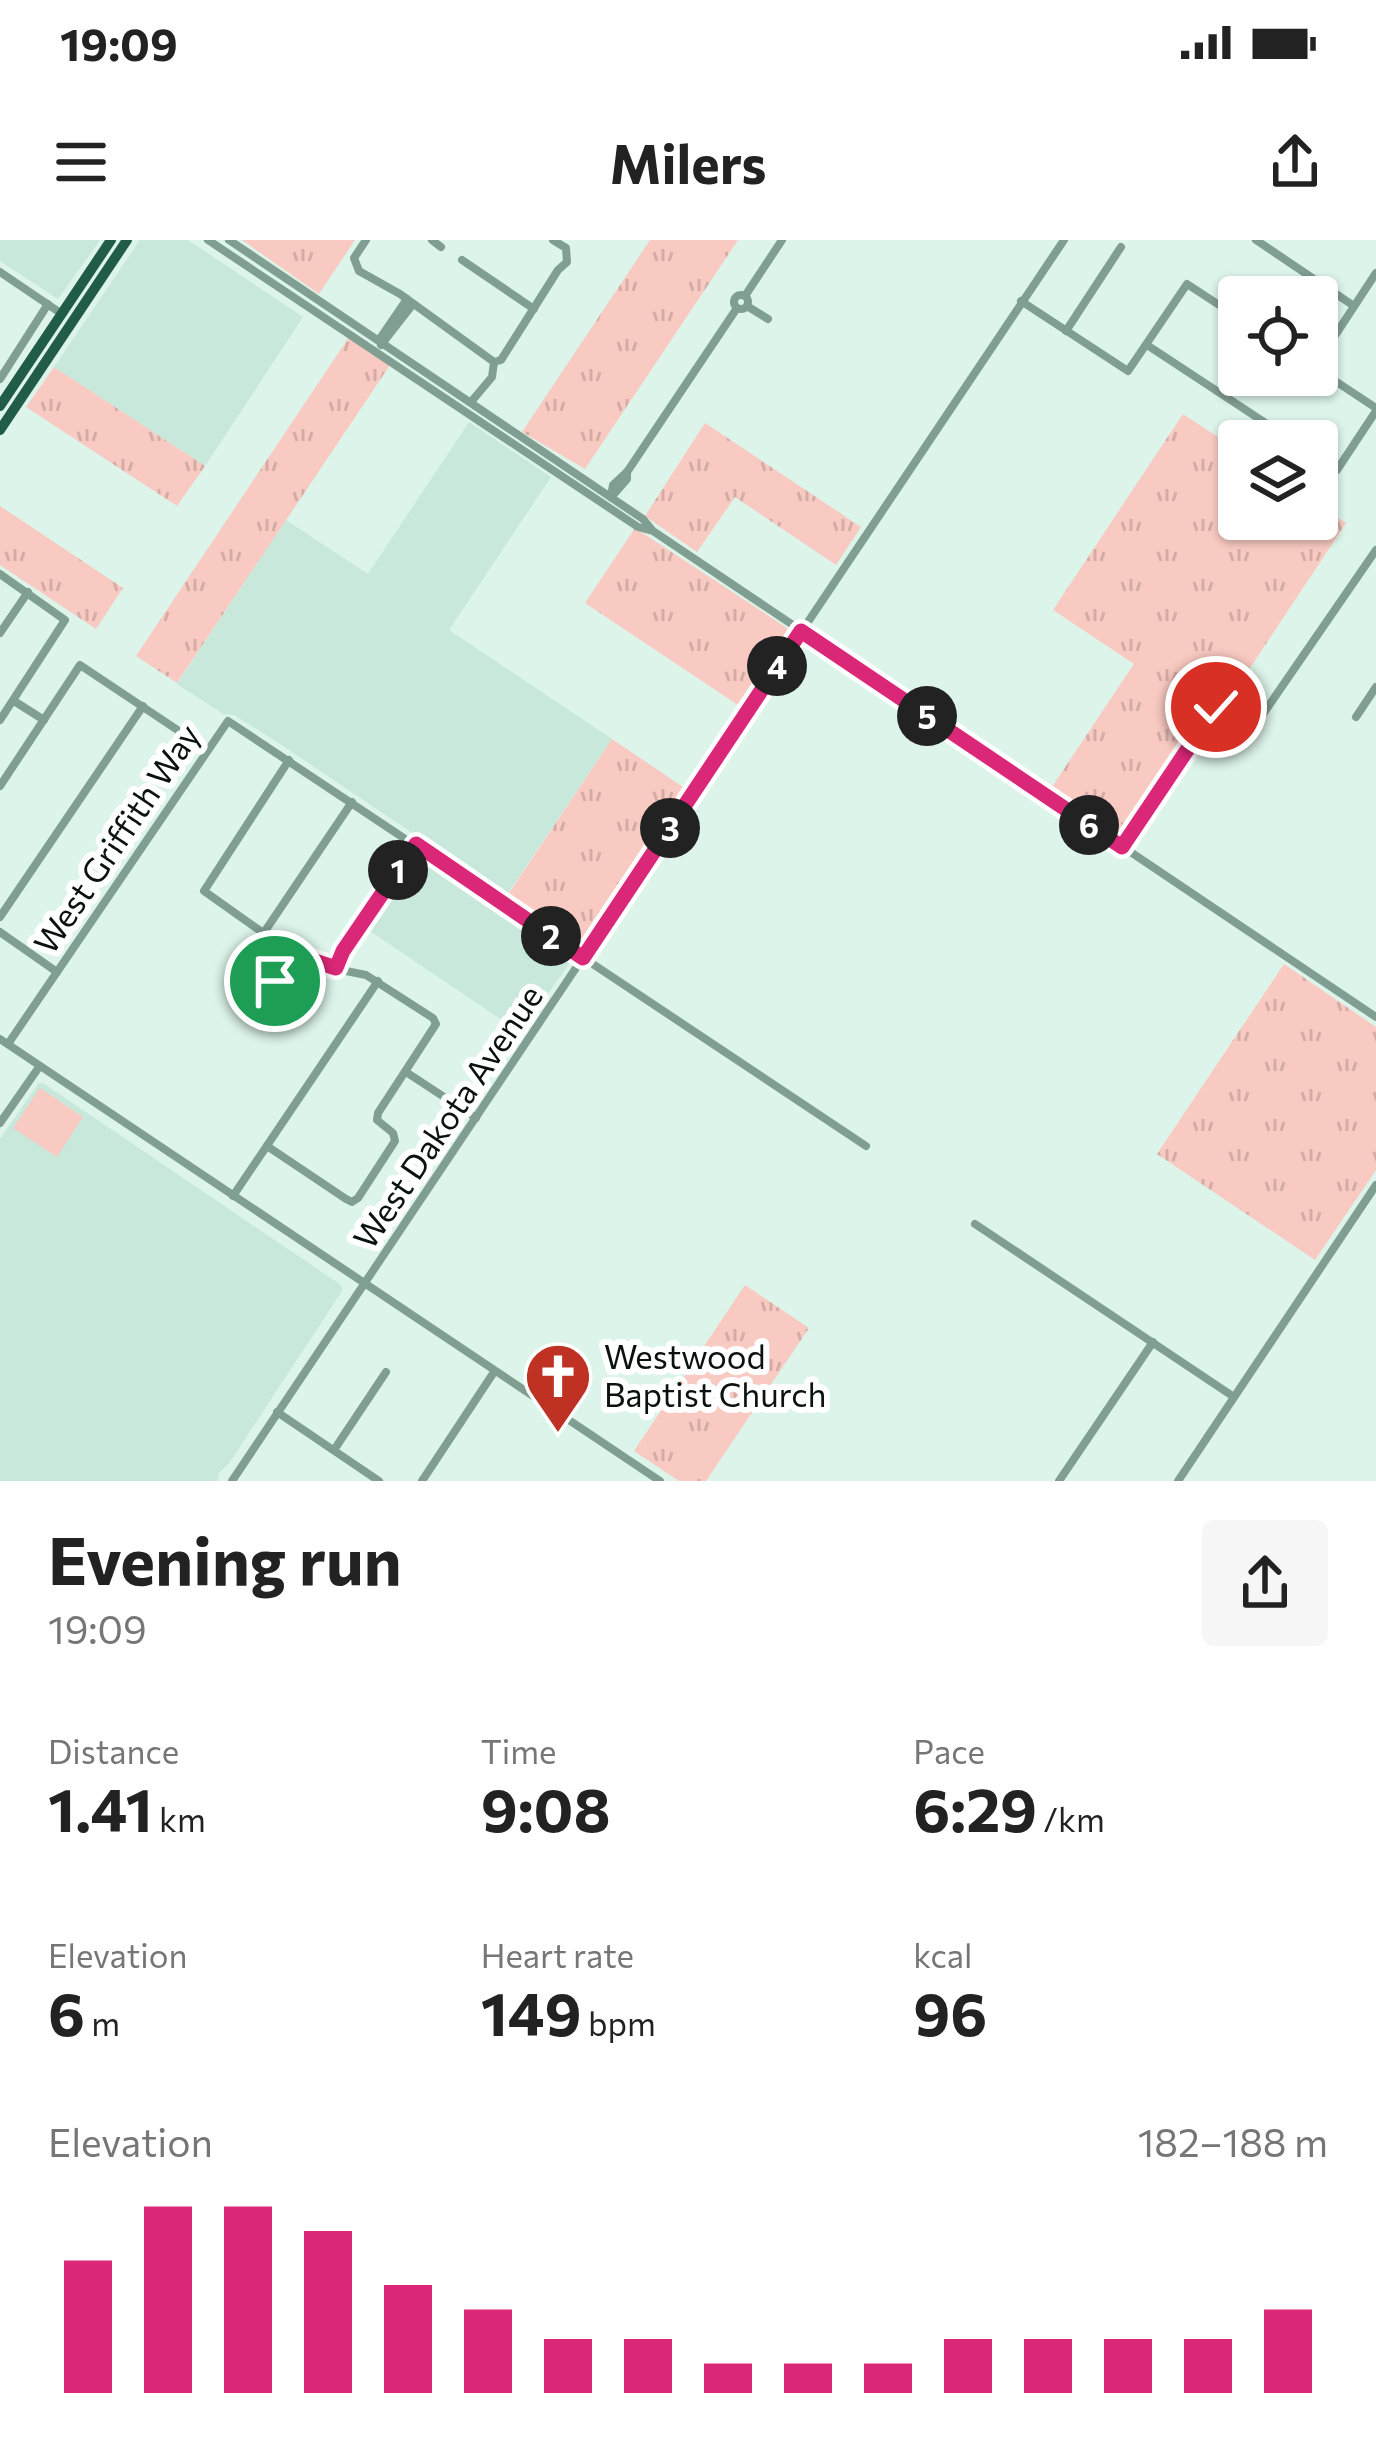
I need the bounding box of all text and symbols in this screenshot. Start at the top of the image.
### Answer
text: 19:09 [60,15,178,70]
icon: menu [48,129,114,195]
text: Milers [610,129,766,195]
icon: share [1262,129,1328,195]
map controls [1218,276,1338,540]
button: locate [1218,276,1338,396]
button: layers [1218,420,1338,540]
pin: 4 [747,636,807,696]
text: 4 [767,645,787,686]
pin [1165,656,1267,758]
icon: check [1183,674,1249,740]
pin: 5 [897,686,957,746]
text: 5 [917,695,937,736]
street label: West Griffith Way [24,716,208,961]
pin: 6 [1059,795,1119,855]
pin: 3 [640,798,700,858]
text: 6 [1079,804,1099,845]
text: 3 [660,807,680,848]
pin: 1 [368,840,428,900]
text: 1 [391,849,405,890]
pin: 2 [521,906,581,966]
text: 2 [542,915,560,956]
pin [224,930,326,1032]
icon: arrive [242,948,308,1014]
street label: West Dakota Avenue [343,977,550,1256]
place label: Westwood Baptist Church [604,1335,826,1414]
church icon: Westwood Baptist Church [523,1341,593,1435]
text: Evening run [48,1518,402,1599]
button: share [1202,1520,1328,1646]
text: 19:09 [48,1604,147,1652]
text: Distance [48,1730,179,1771]
text: Time [481,1730,557,1771]
text: Pace [913,1730,985,1771]
text: 1.41 [48,1771,153,1844]
text: 9:08 [481,1771,611,1844]
text: 6:29 [913,1771,1037,1844]
text: km [153,1798,206,1839]
text: /km [1037,1798,1105,1839]
text: Elevation [48,1934,187,1975]
text: Heart rate [481,1934,634,1975]
text: kcal [913,1934,972,1975]
text: 6 [48,1975,85,2048]
text: 149 [481,1975,582,2048]
text: 96 [913,1975,987,2048]
text: m [85,2002,120,2043]
text: bpm [582,2002,656,2043]
text: Elevation [48,2117,213,2165]
text: 182–188 m [1138,2117,1328,2165]

